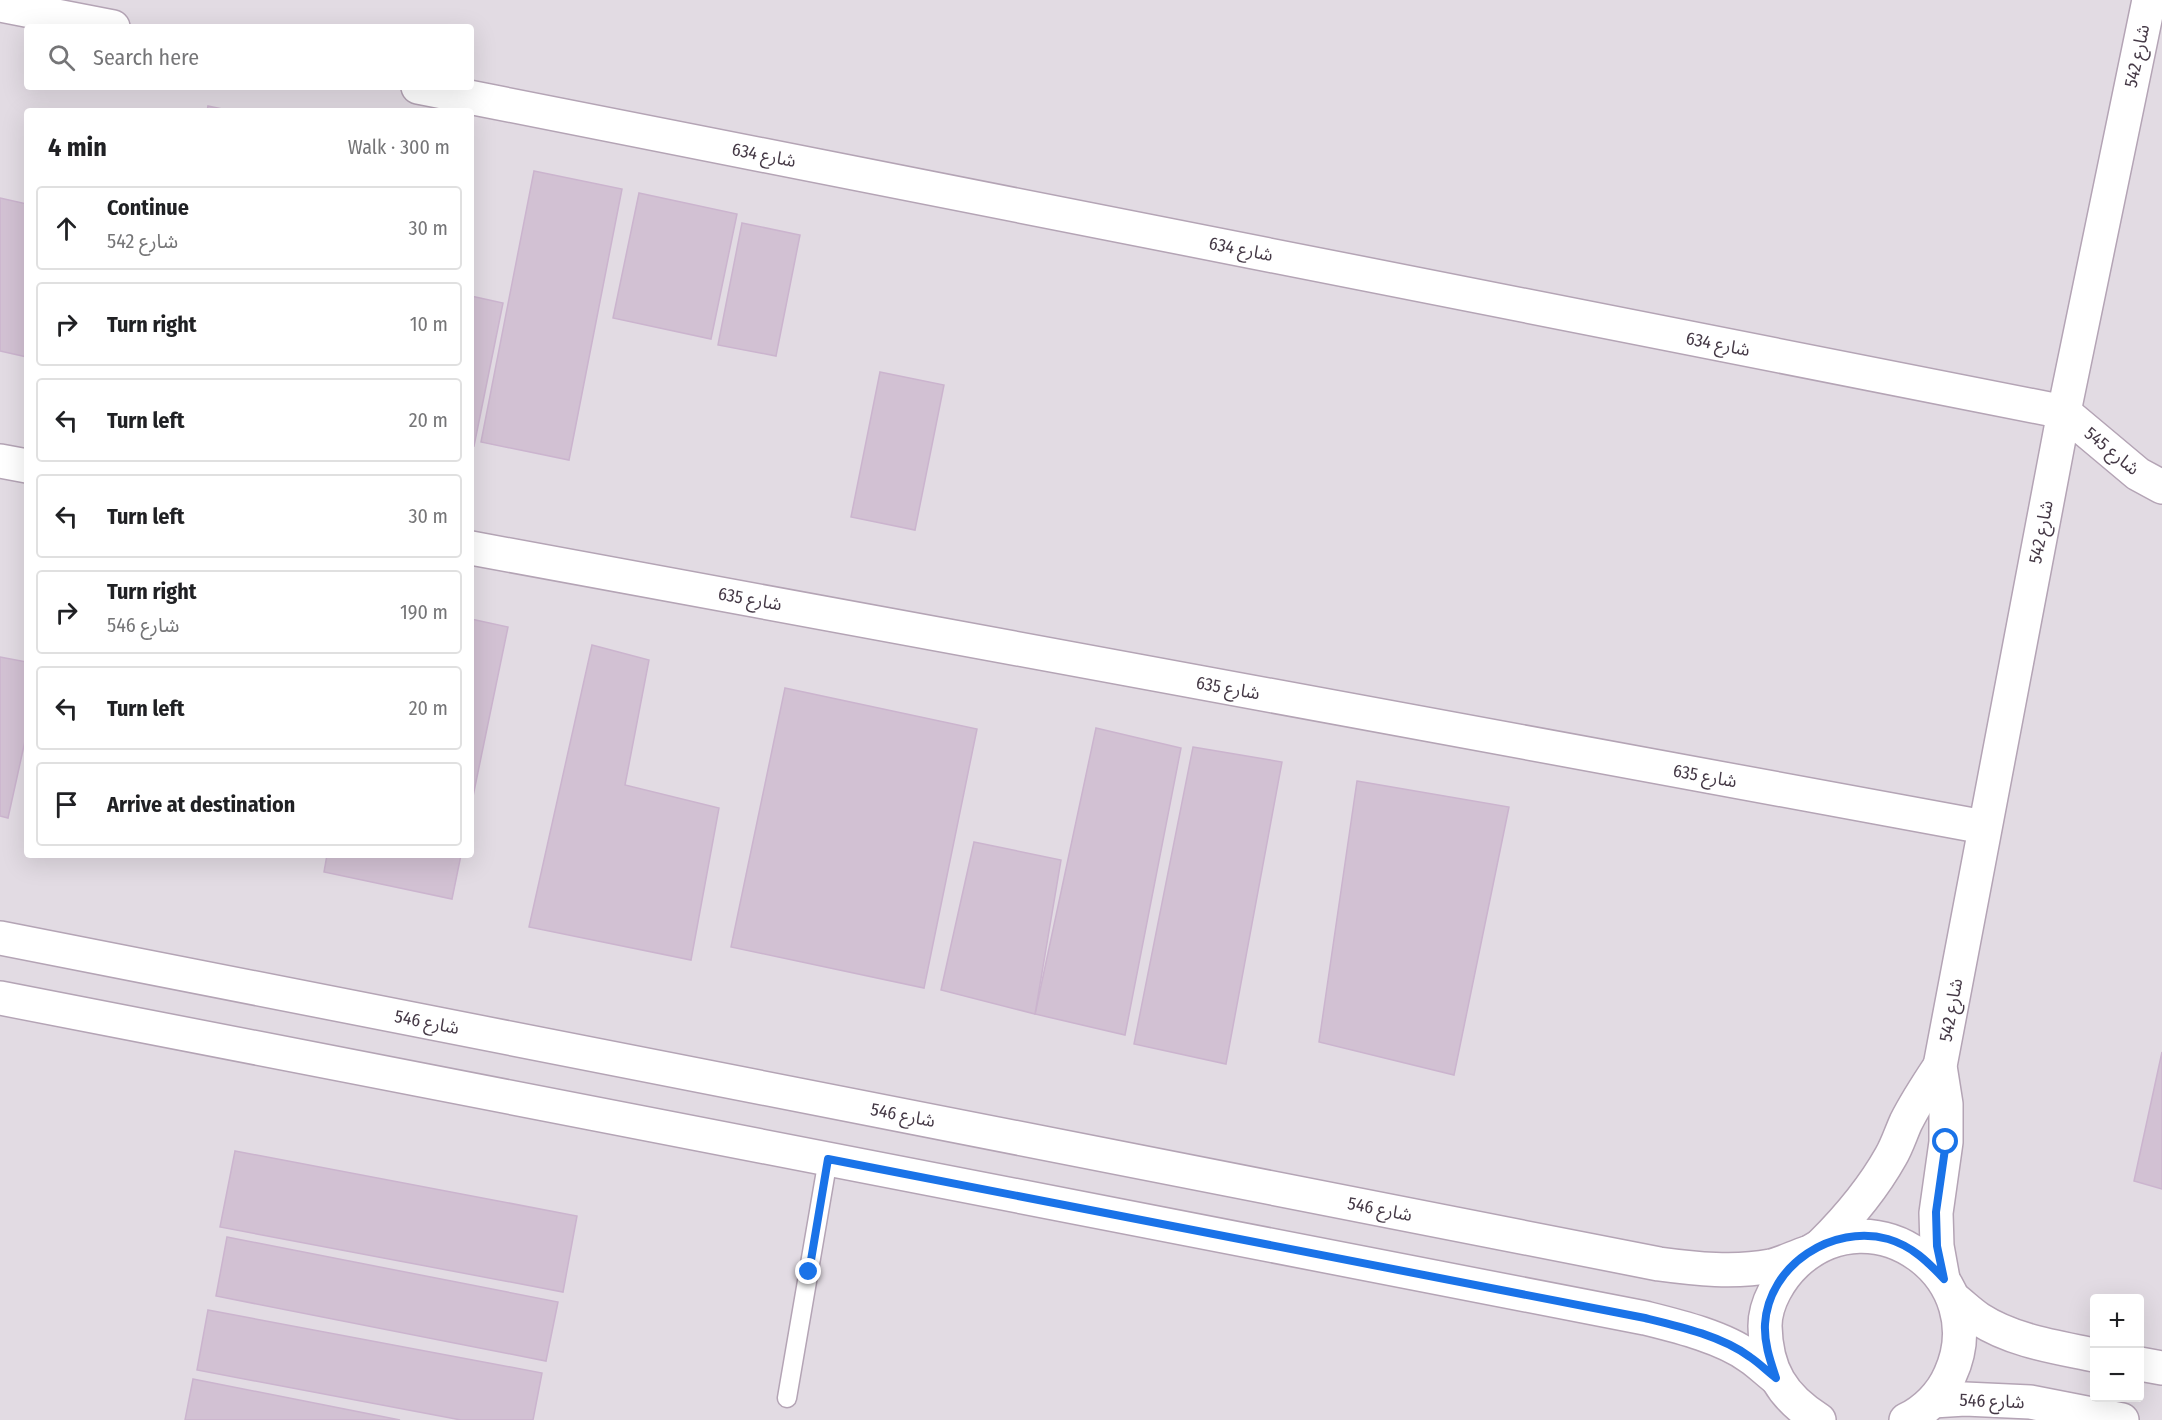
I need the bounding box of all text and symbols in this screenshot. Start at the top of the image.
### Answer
street label: شارع 542 [2120,22,2157,90]
search box [24,24,474,90]
icon: search [45,41,78,74]
text: Search here [93,44,199,71]
text: 4 min [48,132,107,163]
text: Walk · 300 m [348,135,450,159]
street label: شارع 634 [730,138,798,175]
text: Continue [107,194,189,221]
icon: ahead [50,212,83,245]
text: 30 m [408,216,448,240]
text: شارع 542 [107,229,178,253]
street label: شارع 634 [1207,232,1275,269]
icon: right [50,308,83,341]
text: Turn right [107,311,196,338]
text: 10 m [410,312,448,336]
street label: شارع 634 [1684,327,1752,364]
icon: left [50,404,83,437]
text: Turn left [107,407,185,434]
text: 20 m [409,408,448,432]
street label: شارع 545 [2078,422,2144,482]
street label: شارع 542 [2024,498,2061,566]
icon: left [50,500,83,533]
text: Turn left [107,503,185,530]
text: 30 m [408,504,448,528]
text: Turn right [107,578,196,605]
street label: شارع 635 [716,583,784,618]
icon: right [50,596,83,629]
text: 190 m [400,600,448,624]
text: شارع 546 [107,613,179,637]
street label: شارع 635 [1194,672,1262,707]
icon: left [50,692,83,725]
text: Turn left [107,695,185,722]
text: 20 m [409,696,448,720]
street label: شارع 635 [1671,760,1739,795]
icon: arrive [50,788,83,821]
text: Arrive at destination [107,791,295,818]
street label: شارع 542 [1935,977,1970,1044]
street label: شارع 546 [392,1005,461,1042]
street label: شارع 546 [868,1098,937,1135]
route start [1932,1128,1958,1154]
street label: شارع 546 [1345,1192,1414,1229]
route end [795,1258,821,1284]
map controls [2090,1294,2144,1402]
button: + [2090,1294,2144,1348]
button: − [2090,1348,2144,1402]
street label: شارع 546 [1959,1389,2025,1416]

